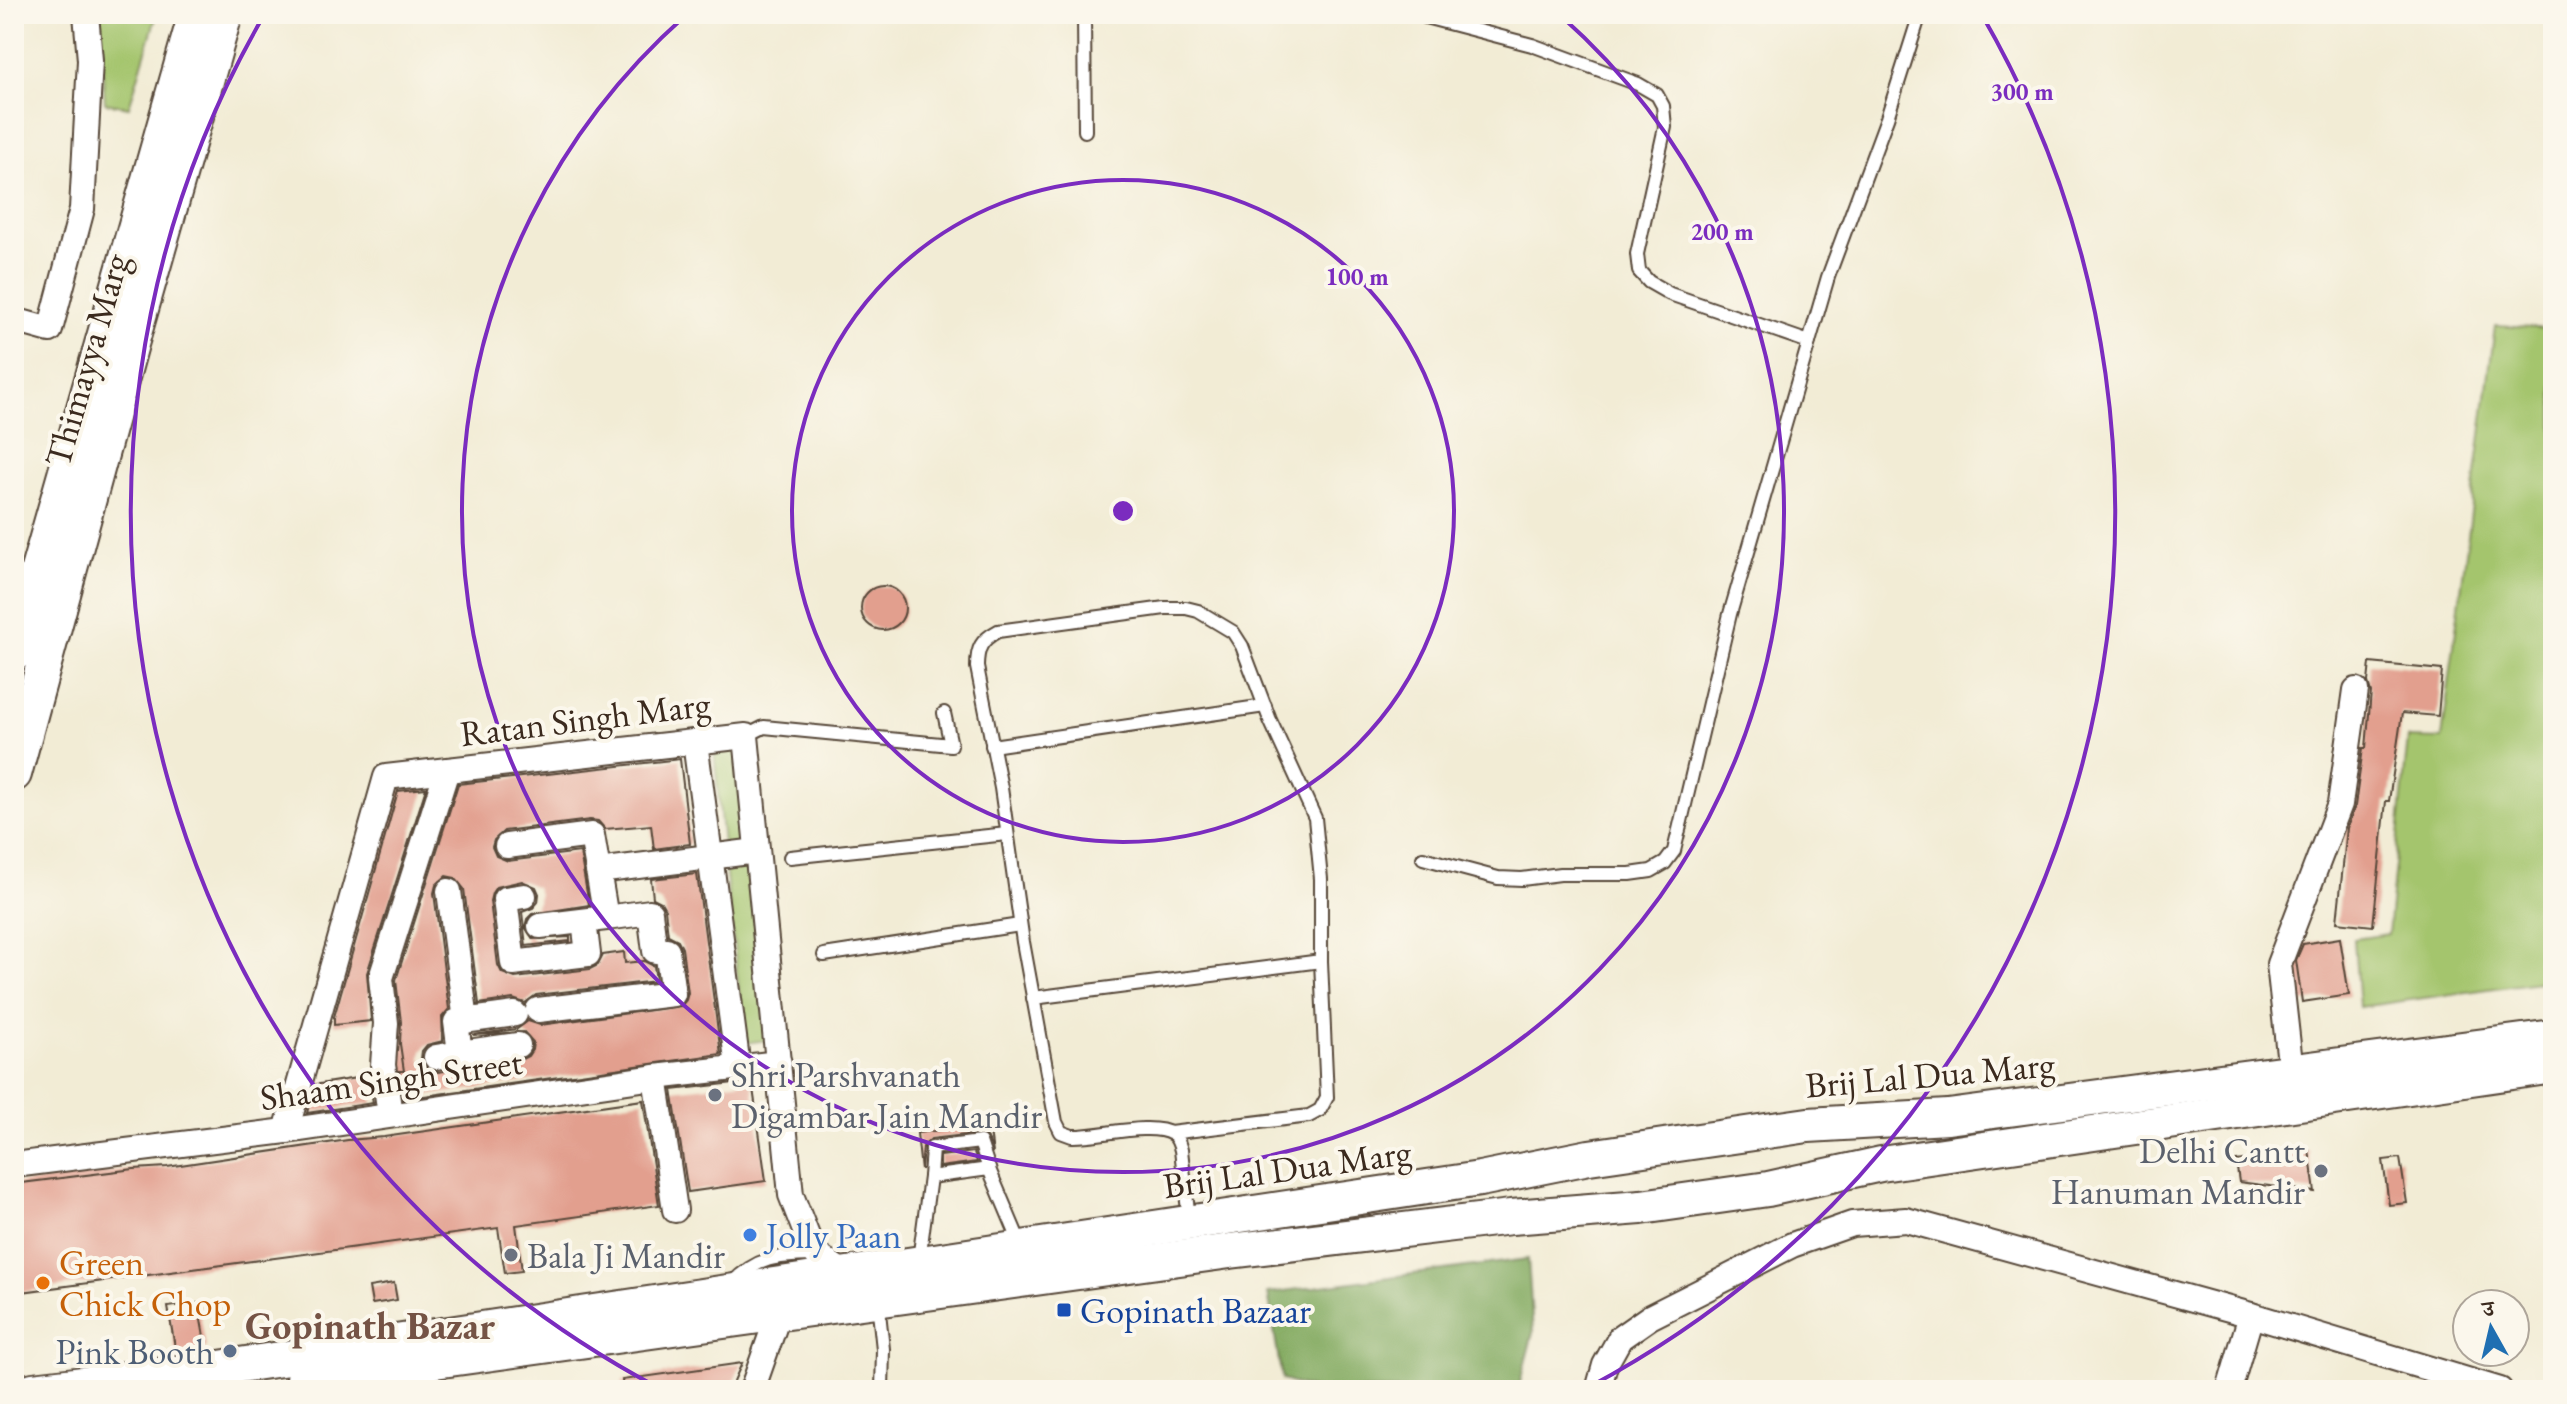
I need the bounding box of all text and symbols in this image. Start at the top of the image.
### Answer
text: 300 m [1990,76,2054,107]
text: 200 m [1690,216,1754,247]
street label: Thimayya Marg [34,248,139,472]
text: 100 m [1325,261,1389,292]
centre of rings [1109,497,1137,525]
street label: Ratan Singh Marg [457,680,713,757]
street label: Shaam Singh Street [257,1038,526,1121]
street label: Brij Lal Dua Marg [1803,1040,2057,1109]
place label: Shri Parshvanath Digambar Jain Mandir [731,1051,1042,1139]
marker: Shri Parshvanath Digambar Jain Mandir [706,1086,724,1104]
place label: Delhi Cantt Hanuman Mandir [2051,1127,2306,1215]
street label: Brij Lal Dua Marg [1160,1128,1414,1209]
marker: Delhi Cantt Hanuman Mandir [2312,1162,2330,1180]
place label: Jolly Paan [763,1212,902,1259]
marker: Jolly Paan [741,1226,759,1244]
place label: Bala Ji Mandir [527,1232,725,1279]
place label: Green Chick Chop [59,1239,231,1327]
marker: Bala Ji Mandir [502,1246,520,1264]
marker: Green Chick Chop [34,1274,52,1292]
place label: Gopinath Bazaar [1080,1287,1311,1334]
north arrow [2451,1288,2531,1368]
text: उ [2479,1293,2498,1324]
district label: Gopinath Bazar [245,1301,495,1350]
marker: Gopinath Bazaar [1055,1301,1073,1319]
place label: Pink Booth [56,1328,214,1375]
marker: Pink Booth [221,1342,239,1360]

